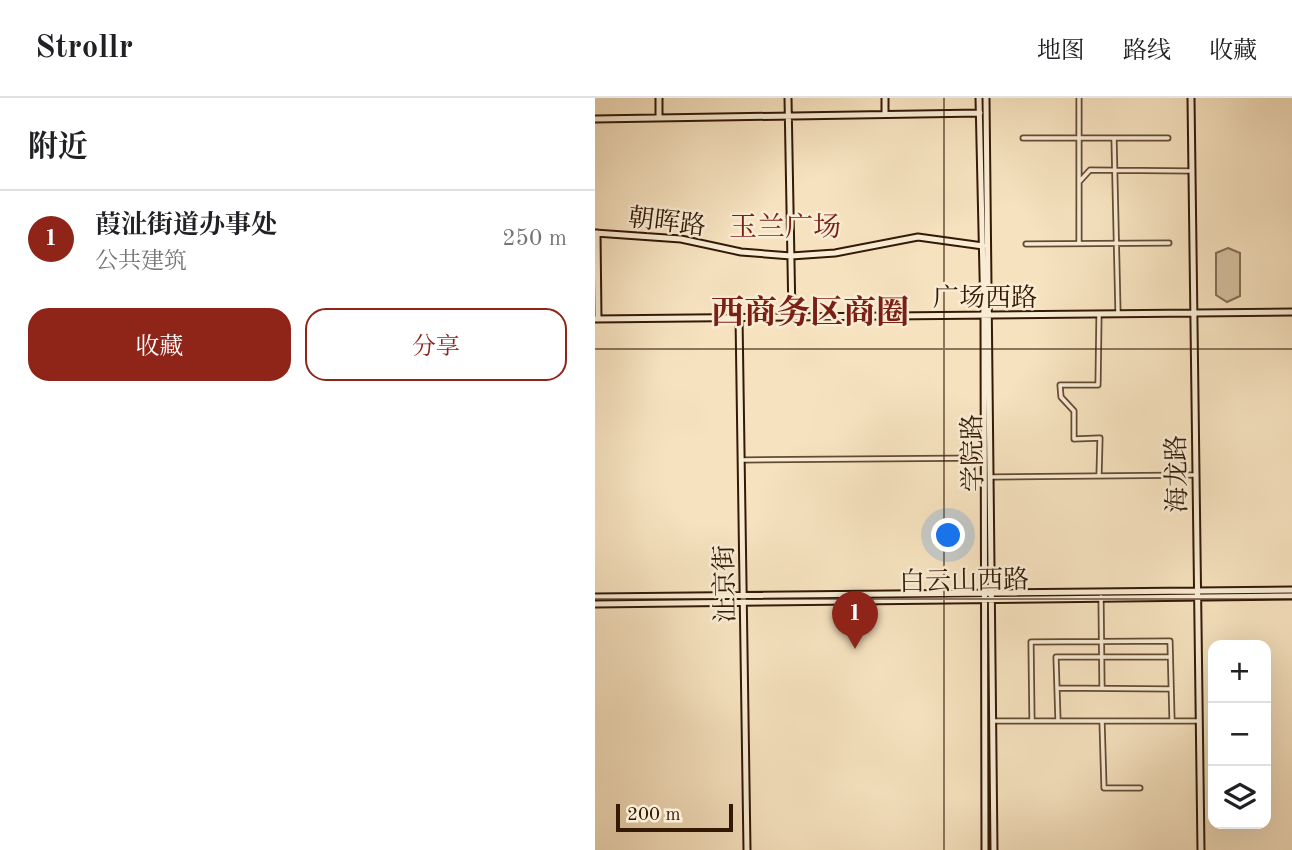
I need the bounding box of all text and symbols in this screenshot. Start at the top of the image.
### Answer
text: Strollr [35,32,133,65]
text: 地图 [1037,40,1085,64]
text: 路线 [1123,40,1171,64]
text: 收藏 [1209,40,1257,64]
text: 附近 [28,133,88,163]
street label: 朝晖路 [626,203,707,241]
district label: 玉兰广场 [729,212,841,243]
text: 葭沚街道办事处 [95,213,277,239]
text: 1 [44,227,58,250]
text: 250 m [502,227,567,250]
text: 公共建筑 [95,250,187,273]
street label: 广场西路 [933,284,1037,312]
district label: 西商务区商圈 [711,294,909,331]
button: 收藏 [28,308,291,381]
button: 分享 [305,308,567,381]
street label: 学院路 [958,414,988,492]
street label: 海龙路 [1162,435,1192,513]
your location [931,518,965,552]
street label: 沚京街 [709,545,740,623]
street label: 白云山西路 [899,566,1029,596]
pin: 1 [832,591,878,649]
map controls [1208,640,1271,829]
button: + [1208,640,1271,703]
button: − [1208,703,1271,766]
button: layers [1208,766,1271,829]
scale bar [616,801,733,833]
text: 200 m [627,806,680,825]

